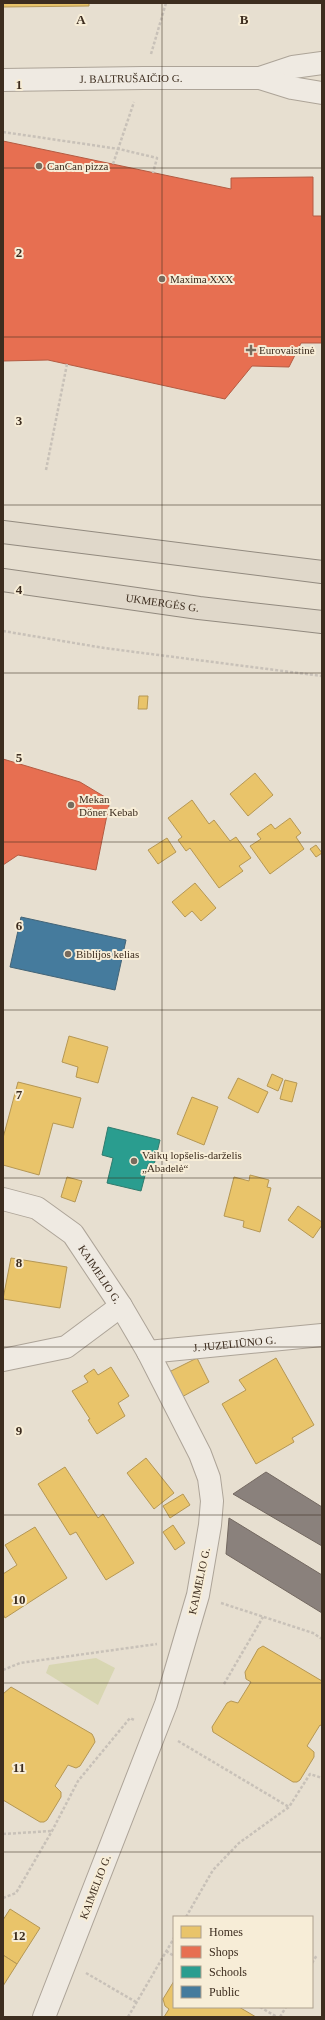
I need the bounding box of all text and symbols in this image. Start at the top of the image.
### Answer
text: A [76,12,86,27]
text: B [240,12,249,27]
street label: J. BALTRUŠAIČIO G. [79,72,183,85]
text: 1 [16,77,22,92]
place label: CanCan pizza [47,160,109,172]
marker: CanCan pizza [34,161,44,171]
text: 2 [16,245,22,260]
place label: Maxima XXX [170,273,233,285]
marker: Maxima XXX [157,274,167,284]
place label: Eurovaistinė [259,344,315,356]
marker: Eurovaistinė [246,345,256,355]
text: 3 [16,413,23,428]
text: 4 [16,582,23,597]
street label: UKMERGĖS G. [125,592,200,614]
text: 5 [16,750,23,765]
place label: Mekan Döner Kebab [79,793,138,818]
marker: Mekan Döner Kebab [66,800,76,810]
text: 6 [16,918,23,933]
place label: Biblijos kelias [76,948,139,960]
marker: Biblijos kelias [63,949,73,959]
text: 7 [16,1087,23,1102]
place label: Vaikų lopšelis-darželis „Abadelė“ [142,1149,242,1174]
marker: Vaikų lopšelis-darželis „Abadelė“ [129,1156,139,1166]
street label: KAIMELIO G. [76,1243,124,1306]
text: 8 [16,1255,23,1270]
street label: J. JUZELIŪNO G. [193,1333,277,1354]
text: 9 [16,1423,23,1438]
street label: KAIMELIO G. [186,1546,212,1615]
text: 10 [13,1592,26,1607]
text: 11 [13,1760,25,1775]
street label: KAIMELIO G. [77,1853,113,1921]
legend [173,1916,313,2008]
text: Homes [209,1925,243,1939]
text: 12 [13,1928,26,1943]
text: Shops [209,1945,239,1959]
text: Schools [209,1965,247,1979]
text: Public [209,1985,240,1999]

